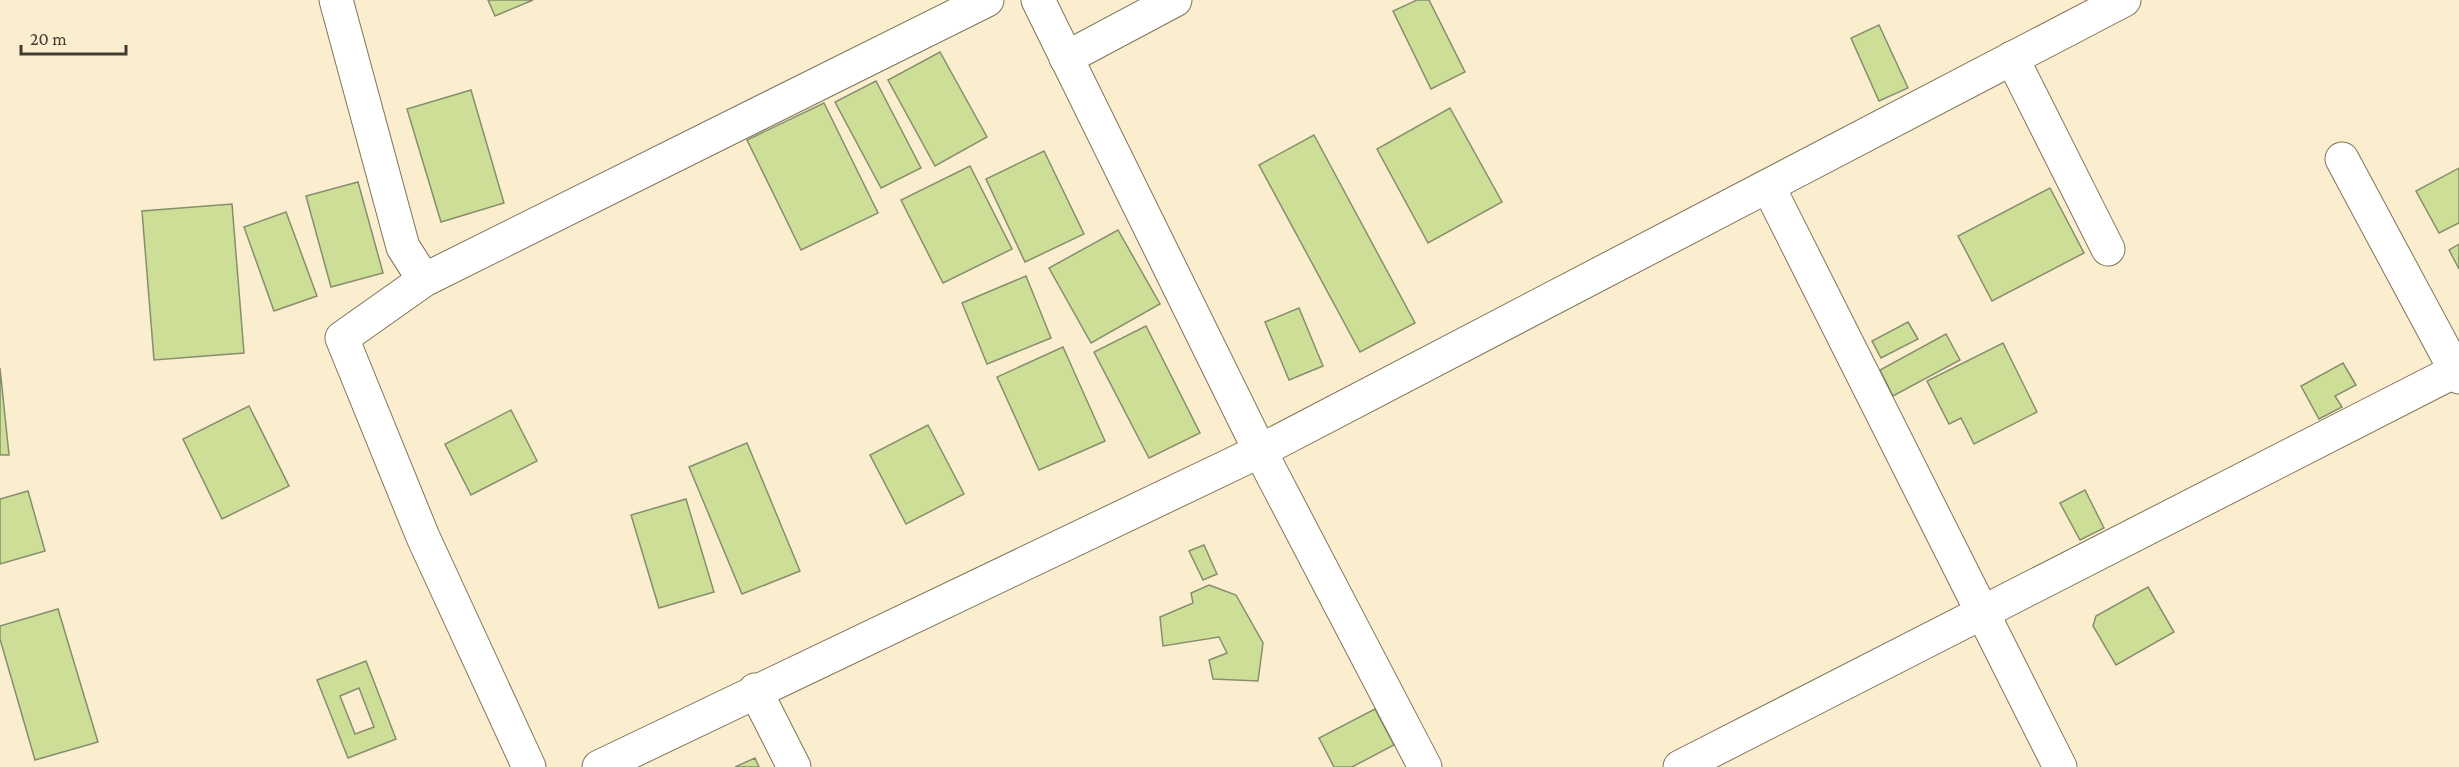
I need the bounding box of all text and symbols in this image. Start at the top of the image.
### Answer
scale bar [21,18,126,56]
text: 20 m [30,29,67,49]

